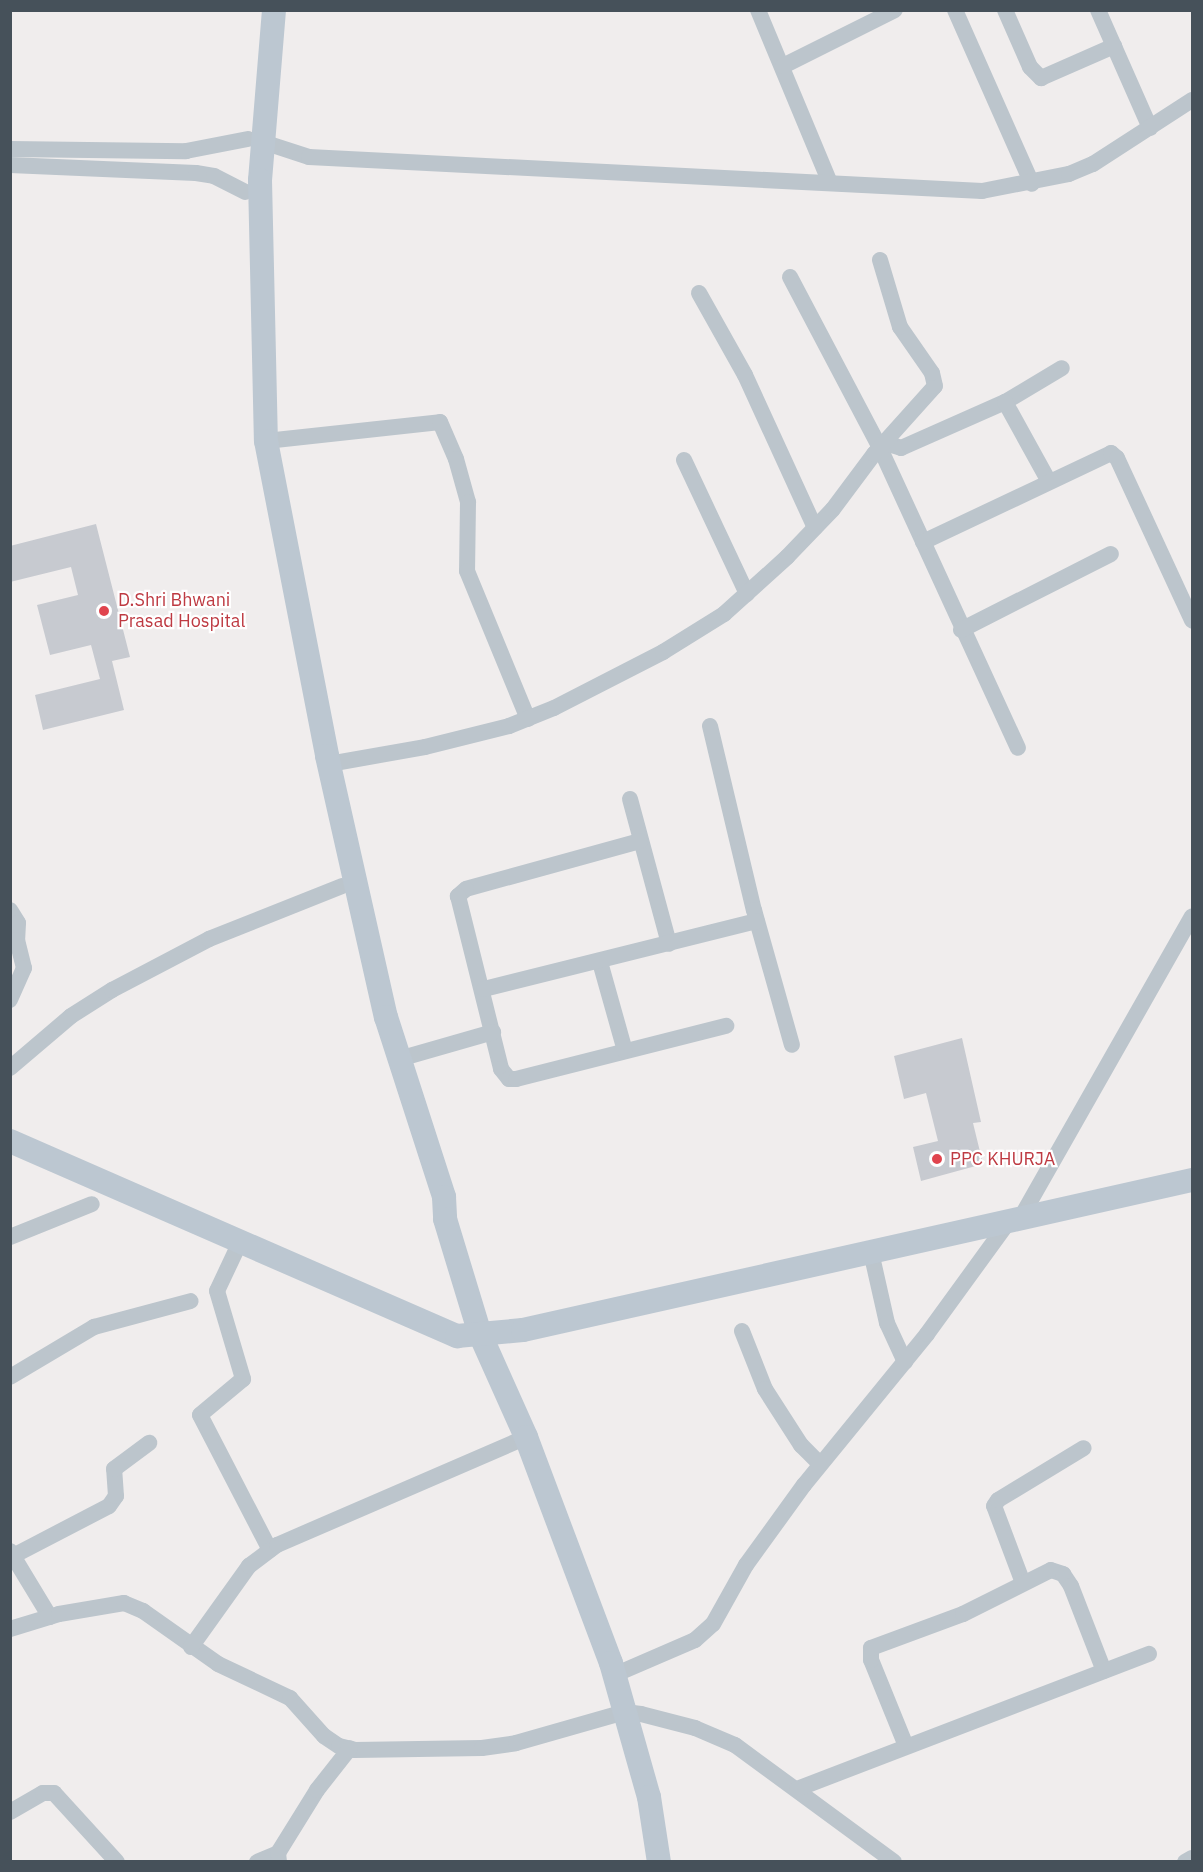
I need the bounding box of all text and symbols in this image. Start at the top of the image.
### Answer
place label: D.Shri Bhwani Prasad Hospital [118,590,245,632]
marker: D.Shri Bhwani Prasad Hospital [95,602,113,620]
place label: PPC KHURJA [950,1148,1055,1170]
marker: PPC KHURJA [928,1150,946,1168]

